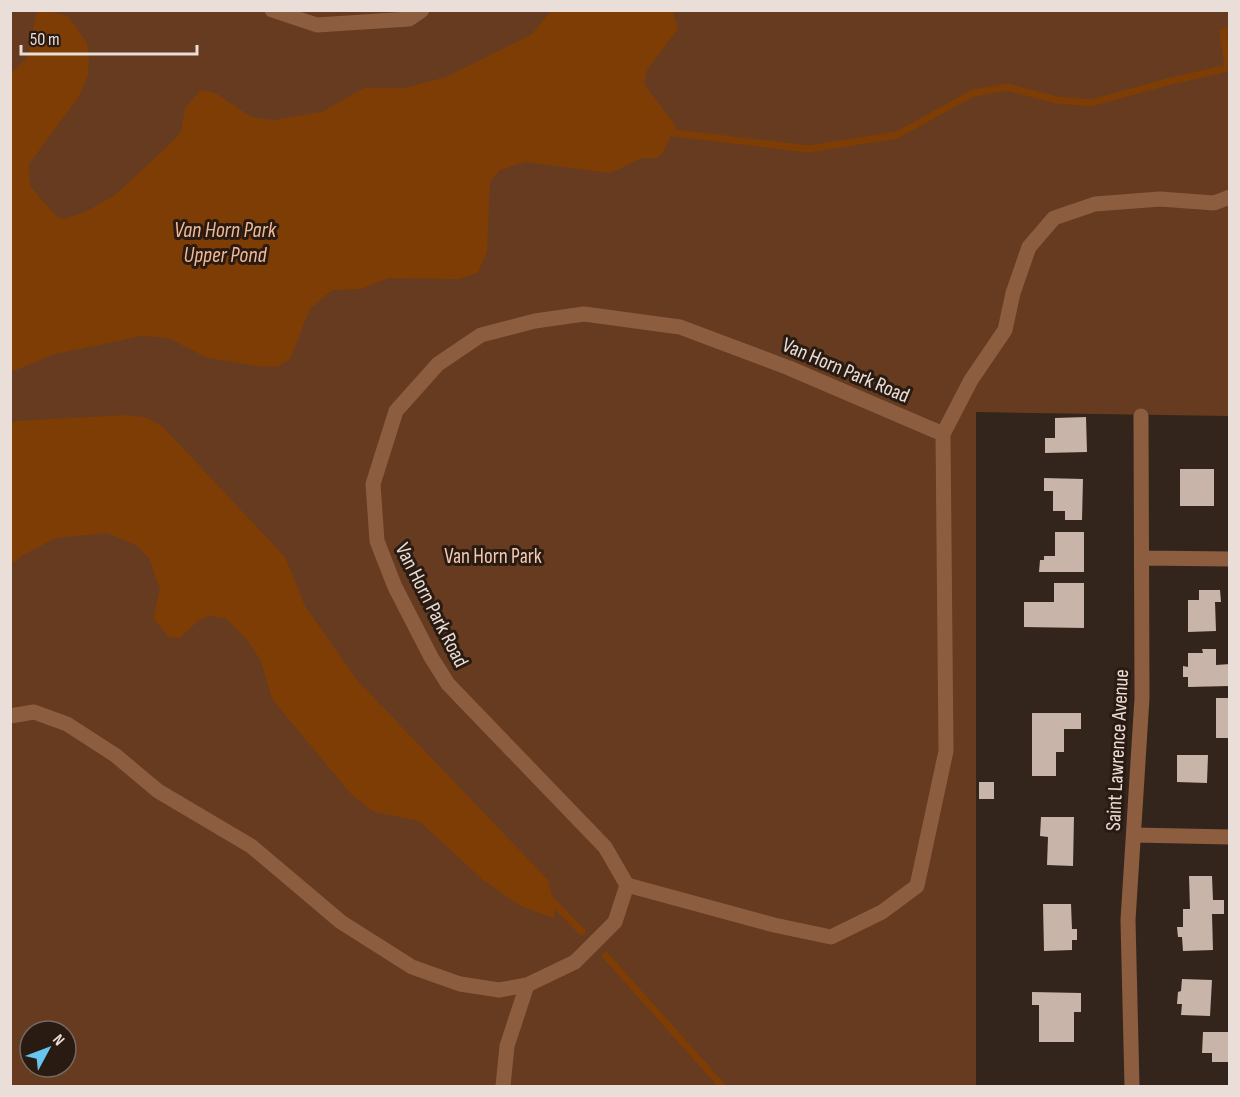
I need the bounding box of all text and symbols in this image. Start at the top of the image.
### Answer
scale bar [21,18,196,56]
text: 50 m [30,29,60,50]
water label: Van Horn Park Upper Pond [174,217,277,269]
street label: Van Horn Park Road [778,332,913,409]
street label: Van Horn Park Road [390,539,474,671]
park label: Van Horn Park [444,544,542,569]
street label: Saint Lawrence Avenue [1101,669,1134,832]
north arrow [18,1019,78,1079]
text: N [48,1031,68,1050]

